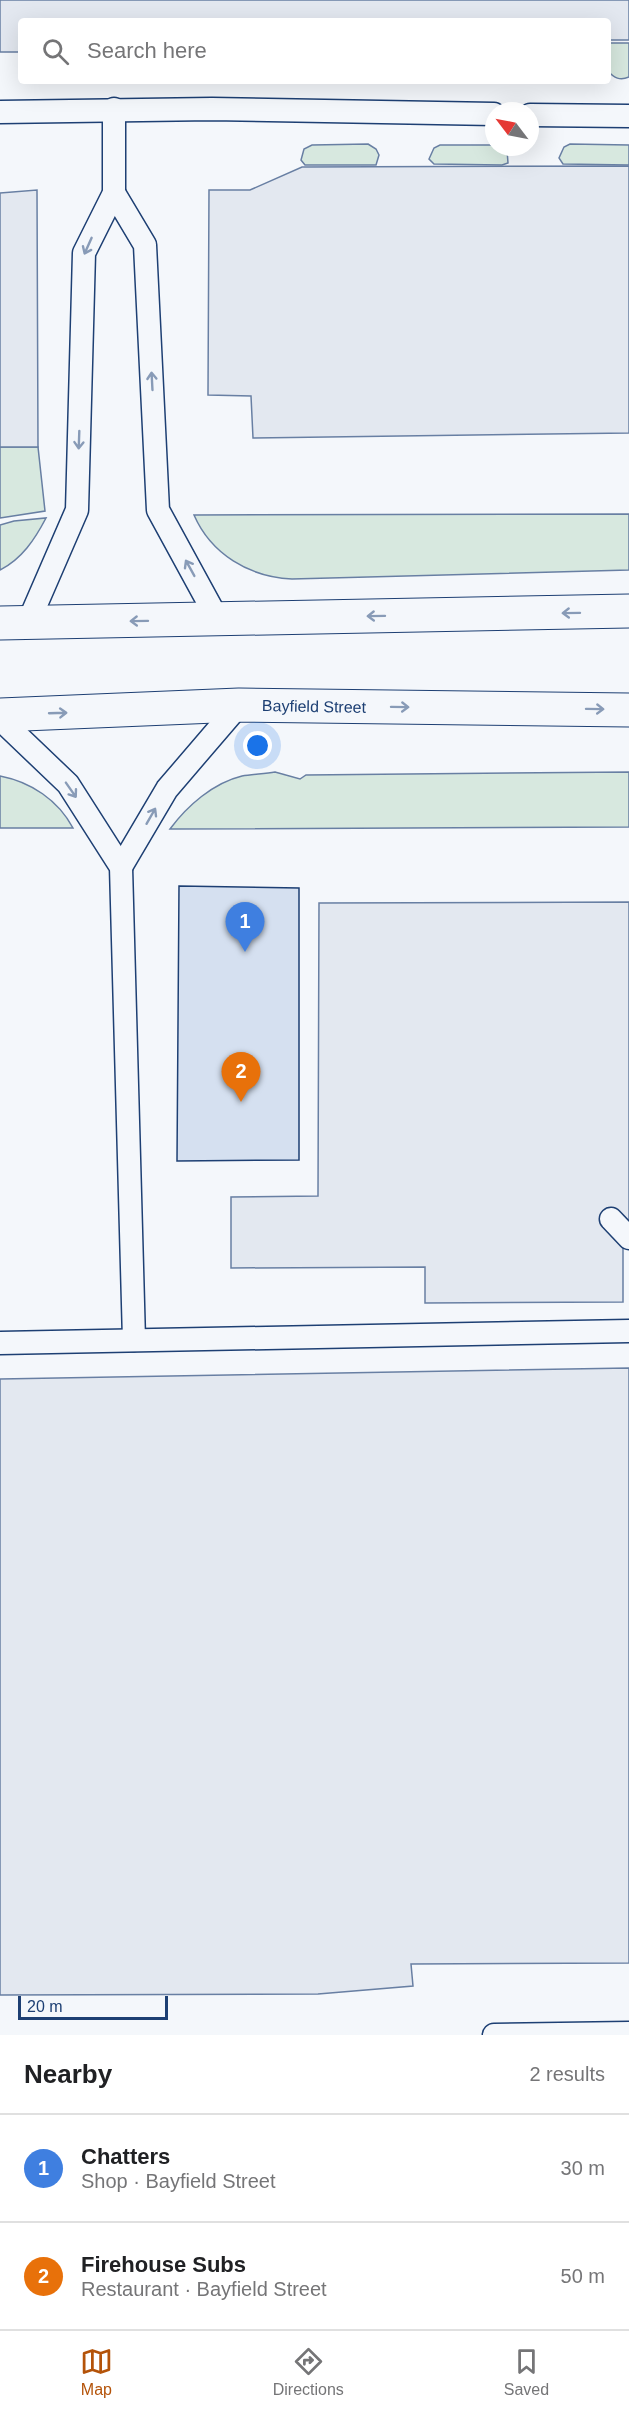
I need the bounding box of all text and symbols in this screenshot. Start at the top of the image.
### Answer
search box [18,18,611,84]
icon: search [39,35,72,68]
text: Search here [87,38,207,63]
north arrow [485,102,539,156]
one-way arrow [82,236,94,254]
one-way arrow [147,372,158,392]
one-way arrow [73,429,85,449]
one-way arrow [184,560,196,577]
one-way arrow [561,607,581,618]
one-way arrow [366,611,386,622]
one-way arrow [129,615,149,627]
street label: Bayfield Street [262,697,367,716]
one-way arrow [390,701,410,713]
one-way arrow [585,703,605,715]
one-way arrow [48,707,68,718]
your location [243,731,272,760]
one-way arrow [65,781,77,797]
one-way arrow [145,808,157,825]
pin: 1 [226,902,264,952]
pin: 2 [222,1052,260,1102]
scale bar [18,1993,168,2020]
text: 20 m [27,1998,63,2015]
text: Nearby [24,2059,112,2089]
text: 2 results [529,2063,605,2085]
text: Chatters [81,2144,170,2169]
text: 1 [38,2157,49,2179]
text: 30 m [561,2157,605,2179]
text: Shop · Bayfield Street [81,2170,276,2192]
text: Firehouse Subs [81,2252,246,2277]
text: 2 [38,2265,49,2287]
text: 50 m [561,2265,605,2287]
text: Restaurant · Bayfield Street [81,2278,327,2300]
tab: Map [80,2345,113,2399]
tab: Directions [273,2345,344,2399]
tab: Saved [504,2345,549,2399]

